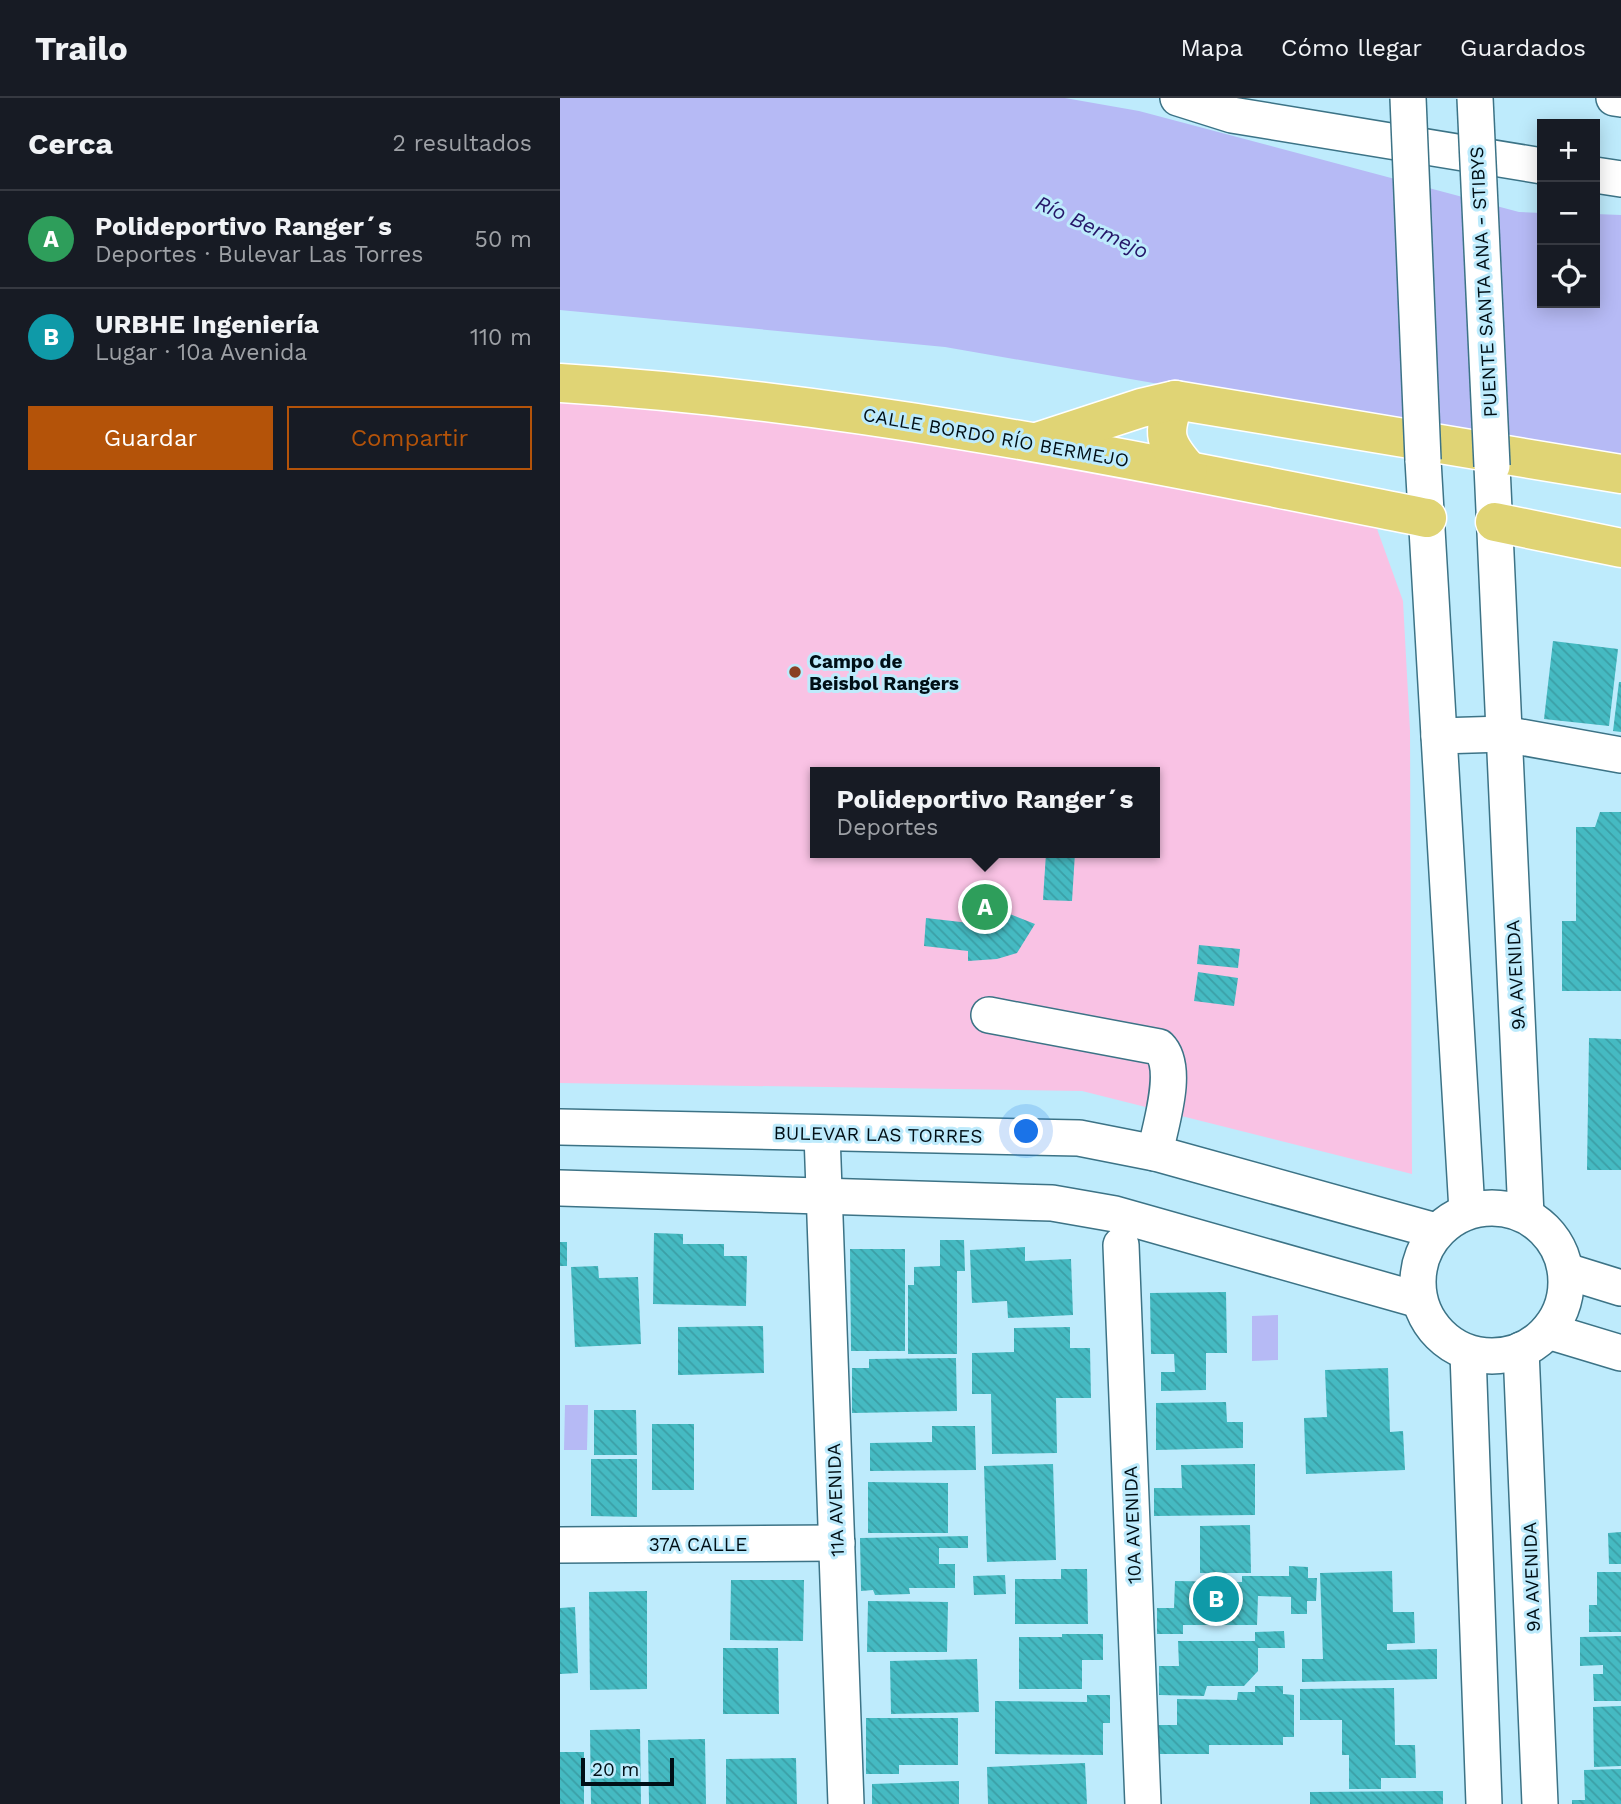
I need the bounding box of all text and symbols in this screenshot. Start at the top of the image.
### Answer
text: Trailo [35,29,128,68]
text: Mapa [1181,34,1243,62]
text: Cómo llegar [1281,34,1422,62]
text: Guardados [1460,34,1586,62]
map controls [1537,119,1600,308]
button: + [1537,119,1600,182]
text: Cerca [28,126,113,161]
text: 2 resultados [393,130,532,157]
street label: PUENTE SANTA ANA - STIBYS [1465,146,1502,418]
button: − [1537,182,1600,245]
water label: Río Bermejo [1032,190,1153,264]
text: Polideportivo Ranger´s [95,211,392,241]
text: A [43,226,59,253]
text: 50 m [475,226,532,253]
text: Deportes · Bulevar Las Torres [95,241,423,268]
button: locate [1537,245,1600,308]
text: URBHE Ingeniería [95,309,319,339]
text: B [43,324,59,351]
text: 110 m [470,324,532,351]
text: Lugar · 10a Avenida [95,339,307,366]
street label: CALLE BORDO RÍO BERMEJO [861,403,1131,472]
button: Guardar [28,406,273,470]
button: Compartir [287,406,532,470]
place label: Campo de Beisbol Rangers [809,650,959,695]
marker: Campo de Beisbol Rangers [787,664,803,680]
popup [810,767,1160,858]
text: Polideportivo Ranger´s [837,784,1133,814]
text: Deportes [837,814,938,841]
pin: A [962,881,1008,933]
street label: 9A AVENIDA [1501,919,1530,1031]
your location [1009,1114,1043,1148]
street label: BULEVAR LAS TORRES [773,1121,983,1148]
street label: 11A AVENIDA [822,1442,849,1557]
street label: 10A AVENIDA [1119,1465,1146,1584]
street label: 9A AVENIDA [1518,1521,1545,1632]
street label: 37A CALLE [649,1533,747,1556]
pin: B [1193,1573,1239,1625]
scale bar [581,1755,674,1787]
text: 20 m [592,1758,639,1781]

